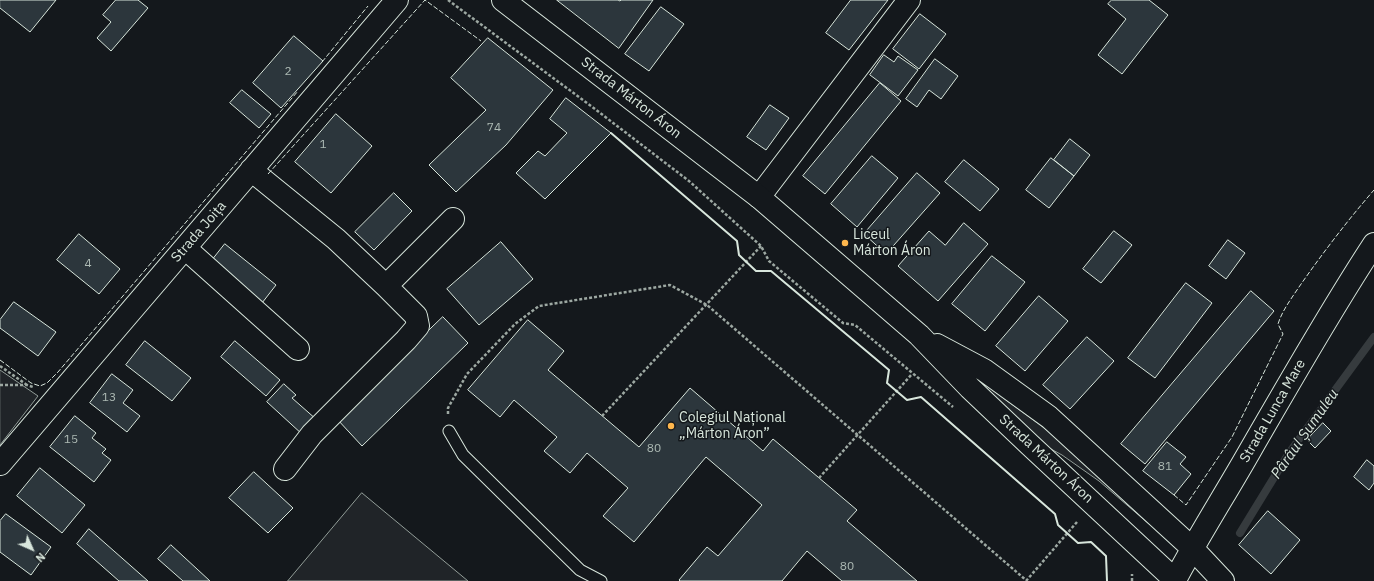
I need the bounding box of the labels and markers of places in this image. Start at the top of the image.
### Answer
place label: Liceul Márton Áron [853,227,931,260]
marker: Liceul Márton Áron [840,238,850,248]
place label: Colegiul Național „Márton Áron” [679,410,786,442]
marker: Colegiul Național „Márton Áron” [666,421,676,431]

